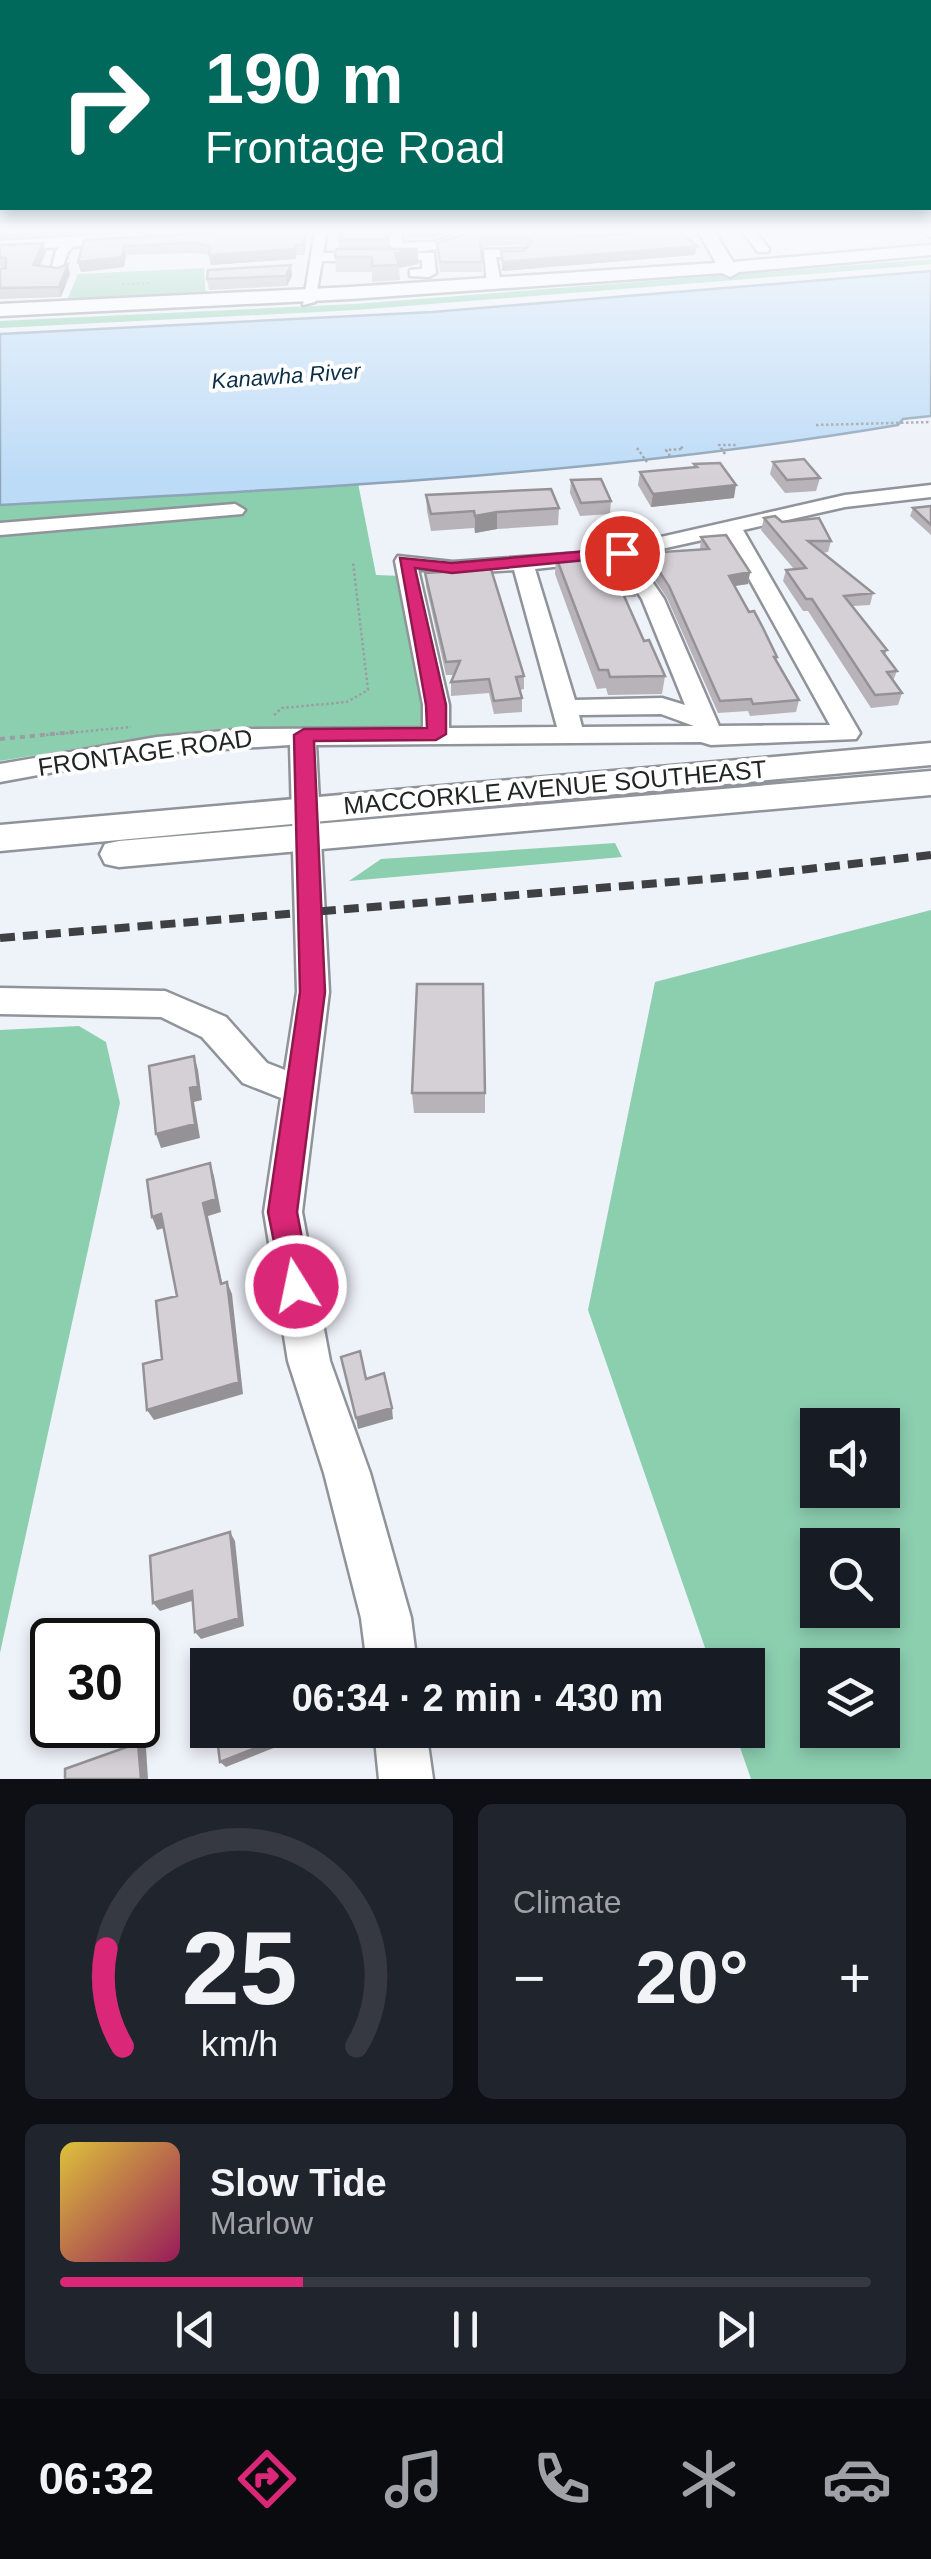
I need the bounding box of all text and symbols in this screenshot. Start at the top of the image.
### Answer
icon: right [40,40,170,170]
text: 190 m [205,40,403,118]
text: Frontage Road [205,122,505,173]
water label: Kanawha River [211,358,363,394]
pin [580,511,665,596]
icon: arrive [595,526,650,581]
street label: FRONTAGE ROAD [36,723,254,781]
street label: MACCORKLE AVENUE SOUTHEAST [342,755,768,819]
position arrow [244,1234,348,1338]
map controls [800,1408,900,1748]
button: sound [800,1408,900,1508]
button: search [800,1528,900,1628]
speed limit sign: 30 [30,1618,160,1748]
button: layers [800,1648,900,1748]
text: 06:34 · 2 min · 430 m [292,1677,663,1719]
text: Climate [513,1884,621,1920]
text: 25 [181,1910,297,2026]
text: 20° [635,1935,749,2019]
text: − [513,1947,545,2009]
text: + [839,1947,871,2009]
text: km/h [200,2024,278,2064]
text: Slow Tide [210,2162,387,2204]
text: Marlow [210,2205,313,2241]
icon: previous [168,2302,223,2357]
icon: pause [438,2302,493,2357]
icon: next [708,2302,763,2357]
icon: directions [232,2444,302,2514]
icon: music [379,2444,449,2514]
icon: phone [527,2444,597,2514]
icon: climate [674,2444,744,2514]
icon: car [822,2444,892,2514]
text: 06:32 [39,2453,154,2504]

